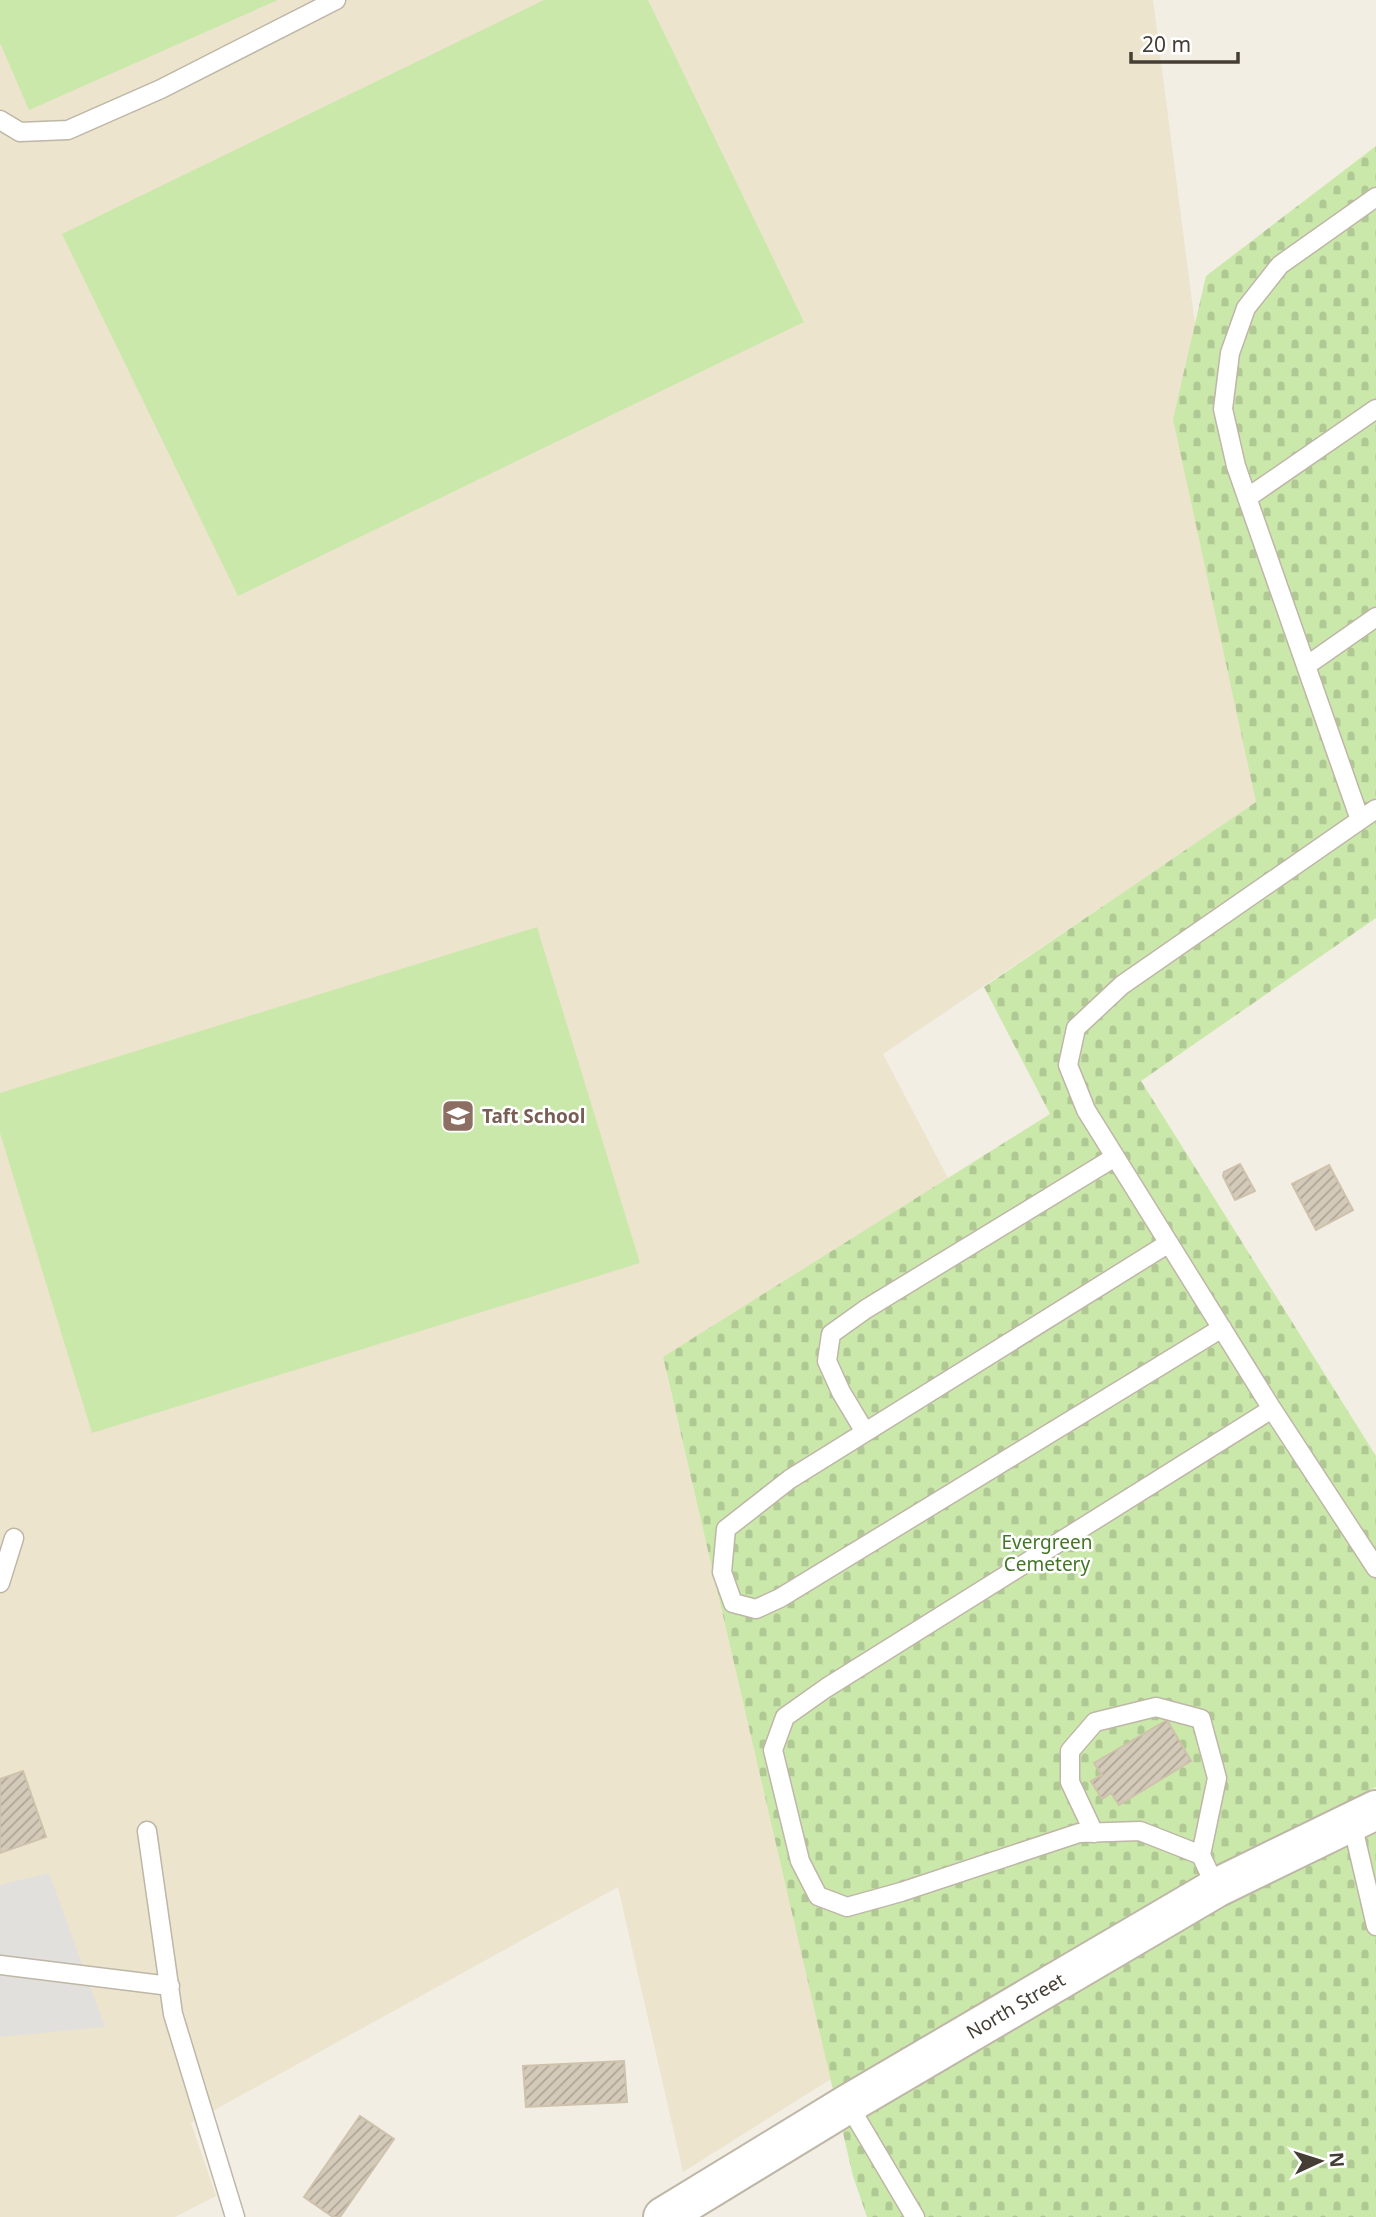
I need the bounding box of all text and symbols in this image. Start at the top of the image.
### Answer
scale bar [1131,21,1238,65]
text: 20 m [1142,30,1191,58]
school or university icon: Taft School [439,1097,477,1135]
place label: Taft School [482,1103,585,1129]
park label: Evergreen Cemetery [1002,1529,1092,1577]
street label: North Street [961,1966,1070,2045]
north arrow [1285,2126,1355,2196]
text: N [1323,2151,1350,2168]

